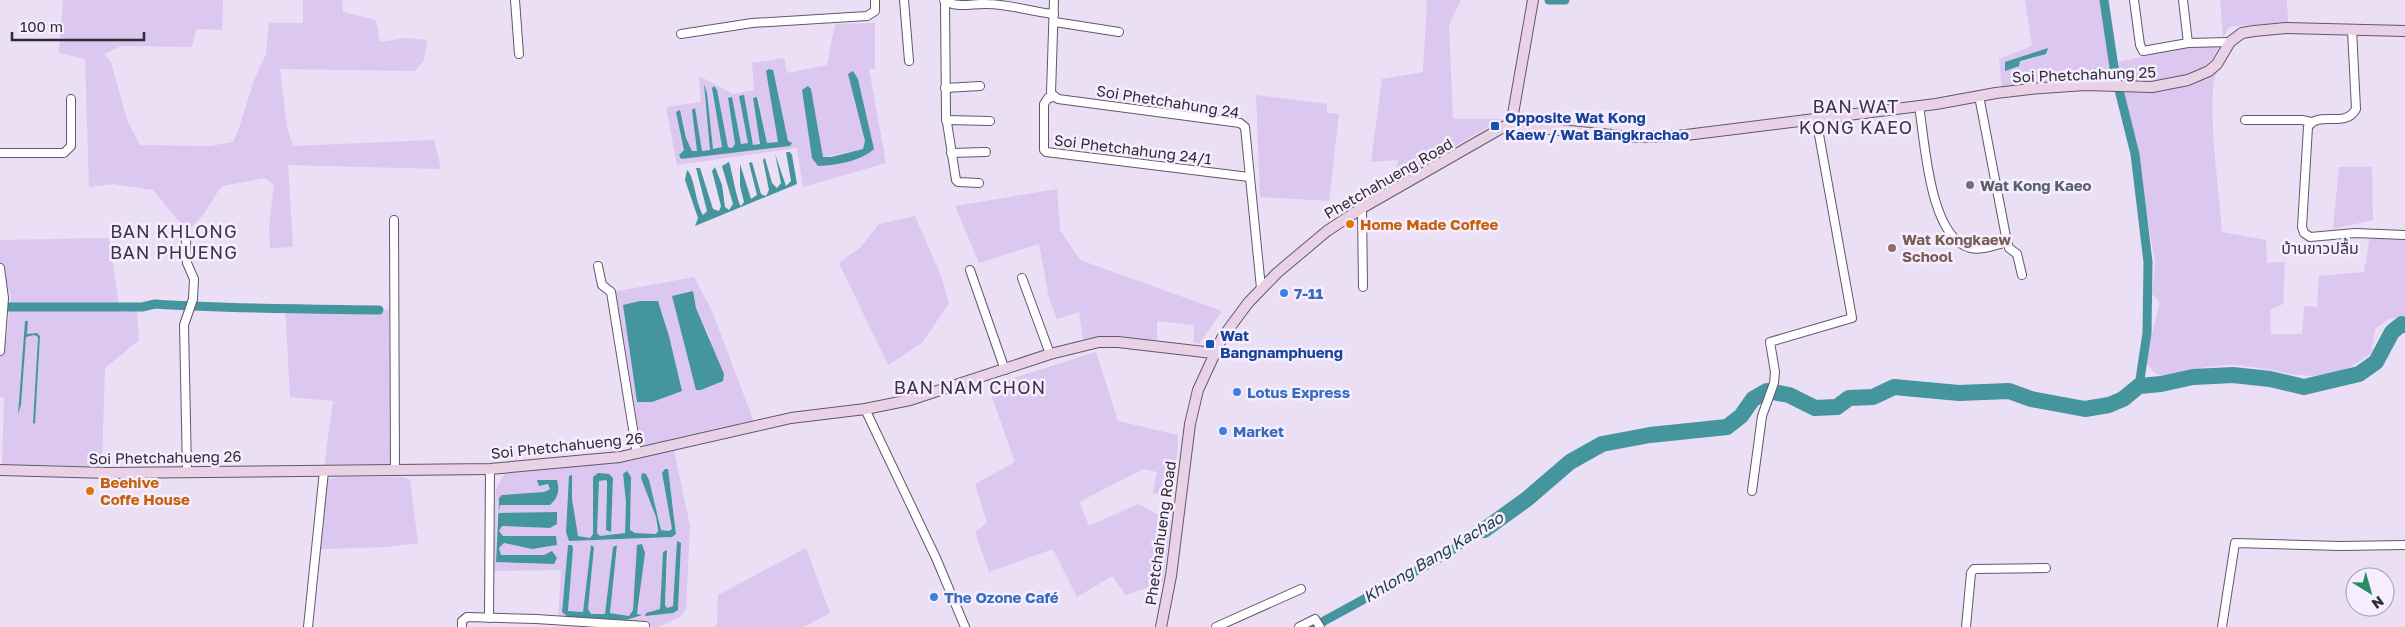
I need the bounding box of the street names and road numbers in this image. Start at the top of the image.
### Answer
street label: Soi Phetchahung 25 [2012,62,2156,86]
street label: Soi Phetchahung 24 [1095,81,1241,121]
street label: Soi Phetchahung 24/1 [1053,130,1213,168]
street label: Phetchahueng Road [1320,134,1456,222]
street label: Soi Phetchahueng 26 [490,428,644,462]
street label: Soi Phetchahueng 26 [88,447,242,467]
street label: Phetchahueng Road [1141,460,1179,606]

